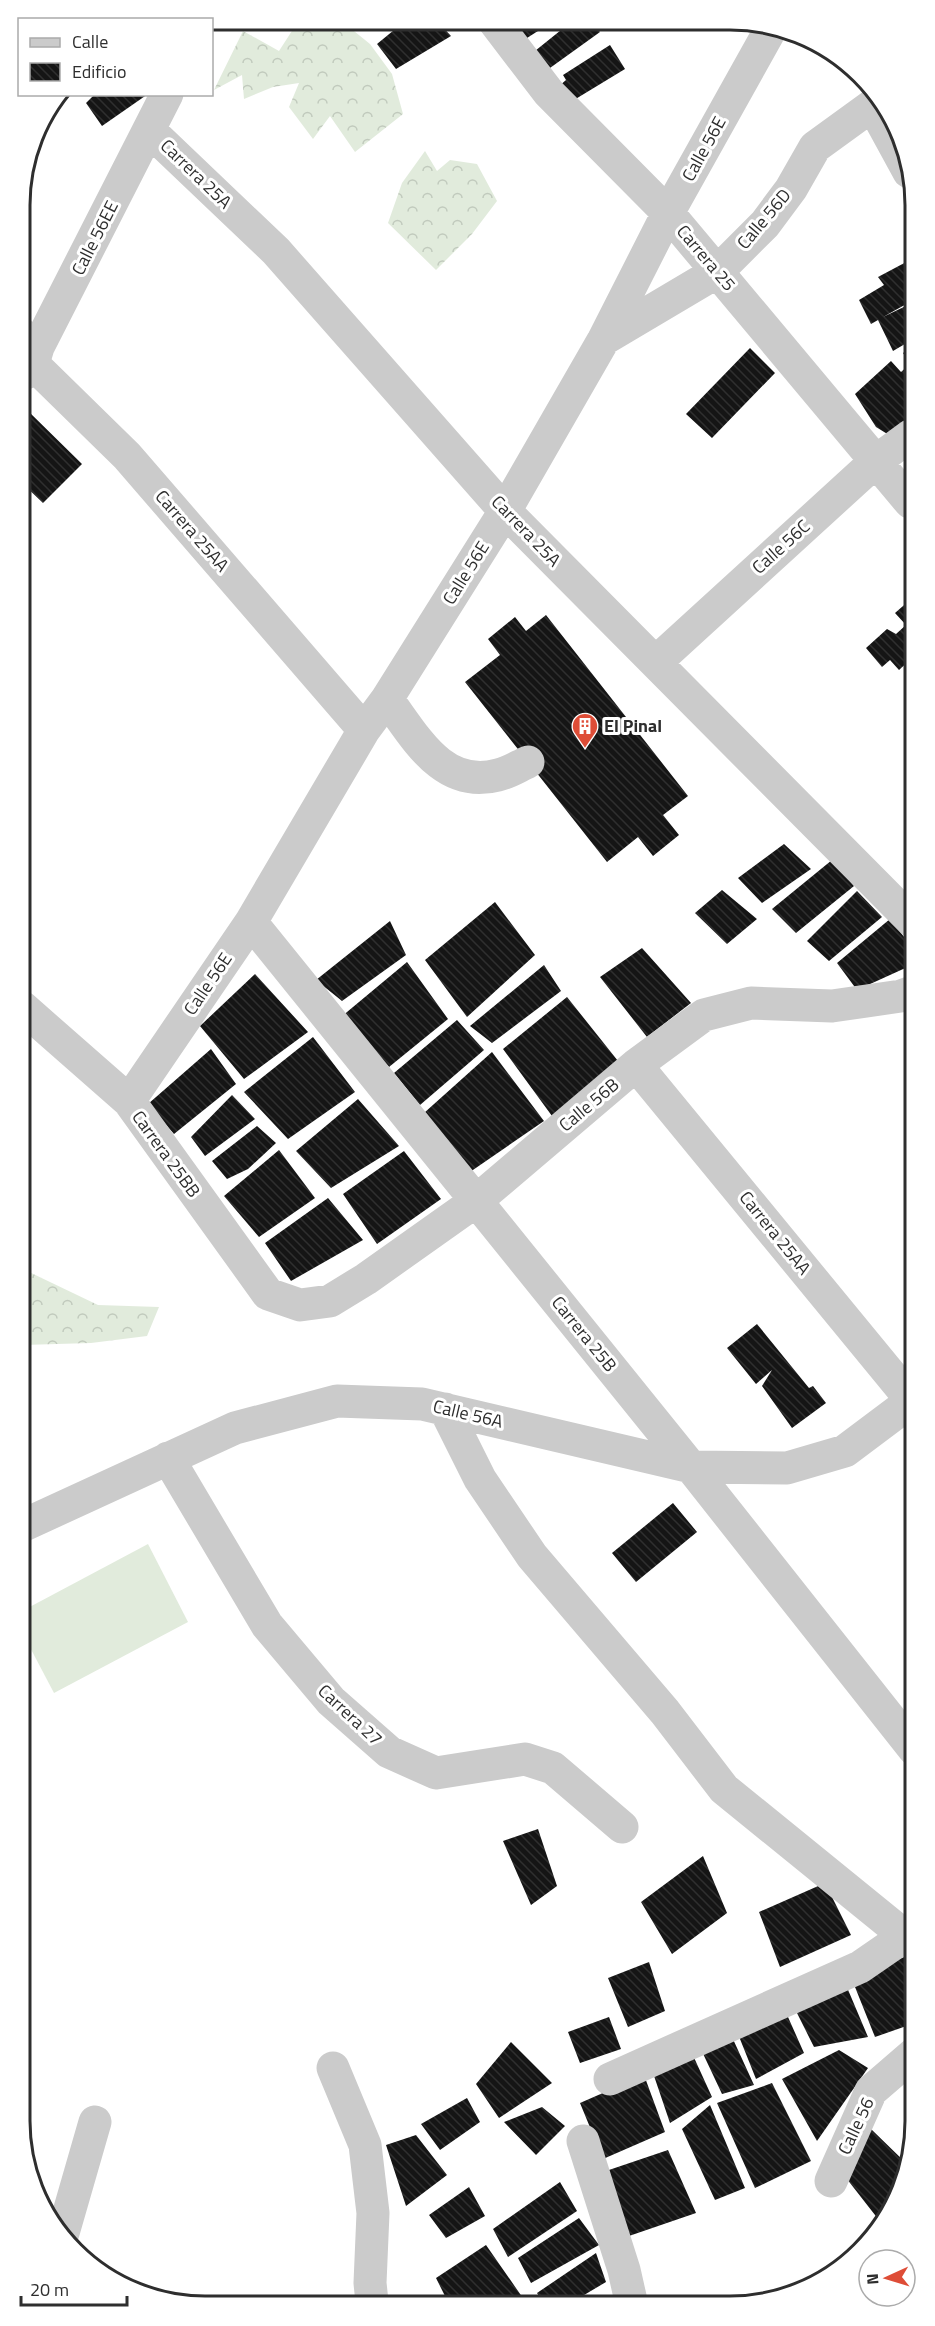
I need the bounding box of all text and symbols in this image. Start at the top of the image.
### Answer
legend [18,18,213,96]
text: Calle [72,28,108,55]
text: Edificio [72,58,126,85]
street label: Calle 56E [675,111,732,186]
street label: Carrera 25A [154,133,238,215]
street label: Calle 56D [730,182,797,255]
street label: Calle 56EE [64,196,125,280]
street label: Carrera 25 [670,219,742,297]
street label: Carrera 25AA [149,484,236,578]
street label: Carrera 25A [485,489,568,573]
street label: Calle 56C [746,513,816,580]
street label: Calle 56E [436,536,496,610]
building icon: El Pinal [570,711,600,749]
place label: El Pinal [604,712,662,739]
street label: Calle 56E [177,947,238,1020]
street label: Calle 56B [553,1071,625,1138]
street label: Carrera 25BB [126,1105,207,1203]
street label: Carrera 25AA [733,1185,818,1281]
street label: Carrera 25B [545,1290,623,1377]
street label: Calle 56A [430,1392,506,1435]
street label: Carrera 27 [312,1678,389,1752]
street label: Calle 56 [831,2093,881,2159]
north arrow [857,2248,917,2308]
scale bar [21,2269,128,2307]
text: N [860,2273,884,2285]
text: 20 m [30,2276,69,2303]

